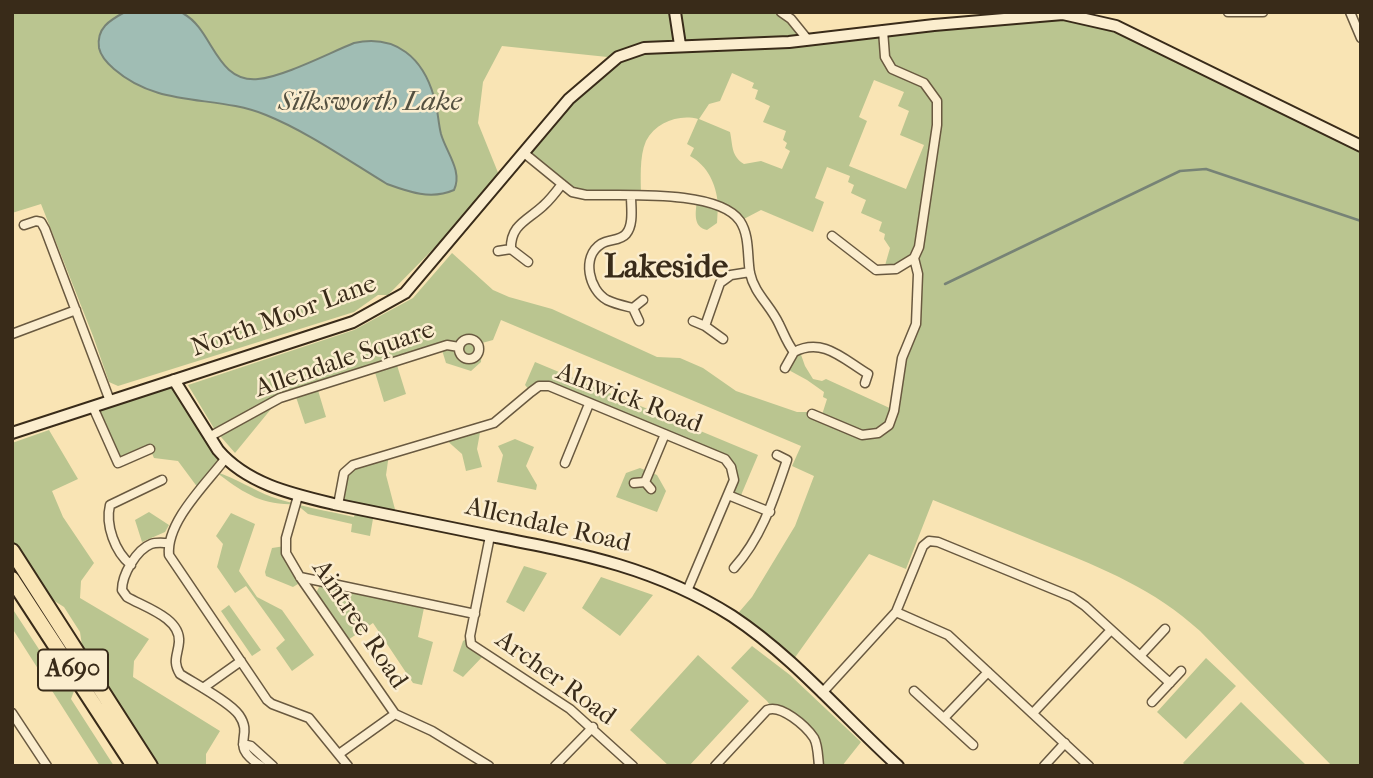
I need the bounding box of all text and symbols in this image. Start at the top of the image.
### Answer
water label: Silksworth Lake [278,86,462,120]
district label: Lakeside [604,249,728,289]
street label: North Moor Lane [187,269,381,365]
street label: Allendale Square [251,315,439,405]
street label: Alnwick Road [552,357,706,441]
street label: Allendale Road [462,492,634,560]
street label: Aintree Road [304,555,414,695]
street label: Archer Road [489,625,621,733]
road number: A690 [38,650,108,690]

